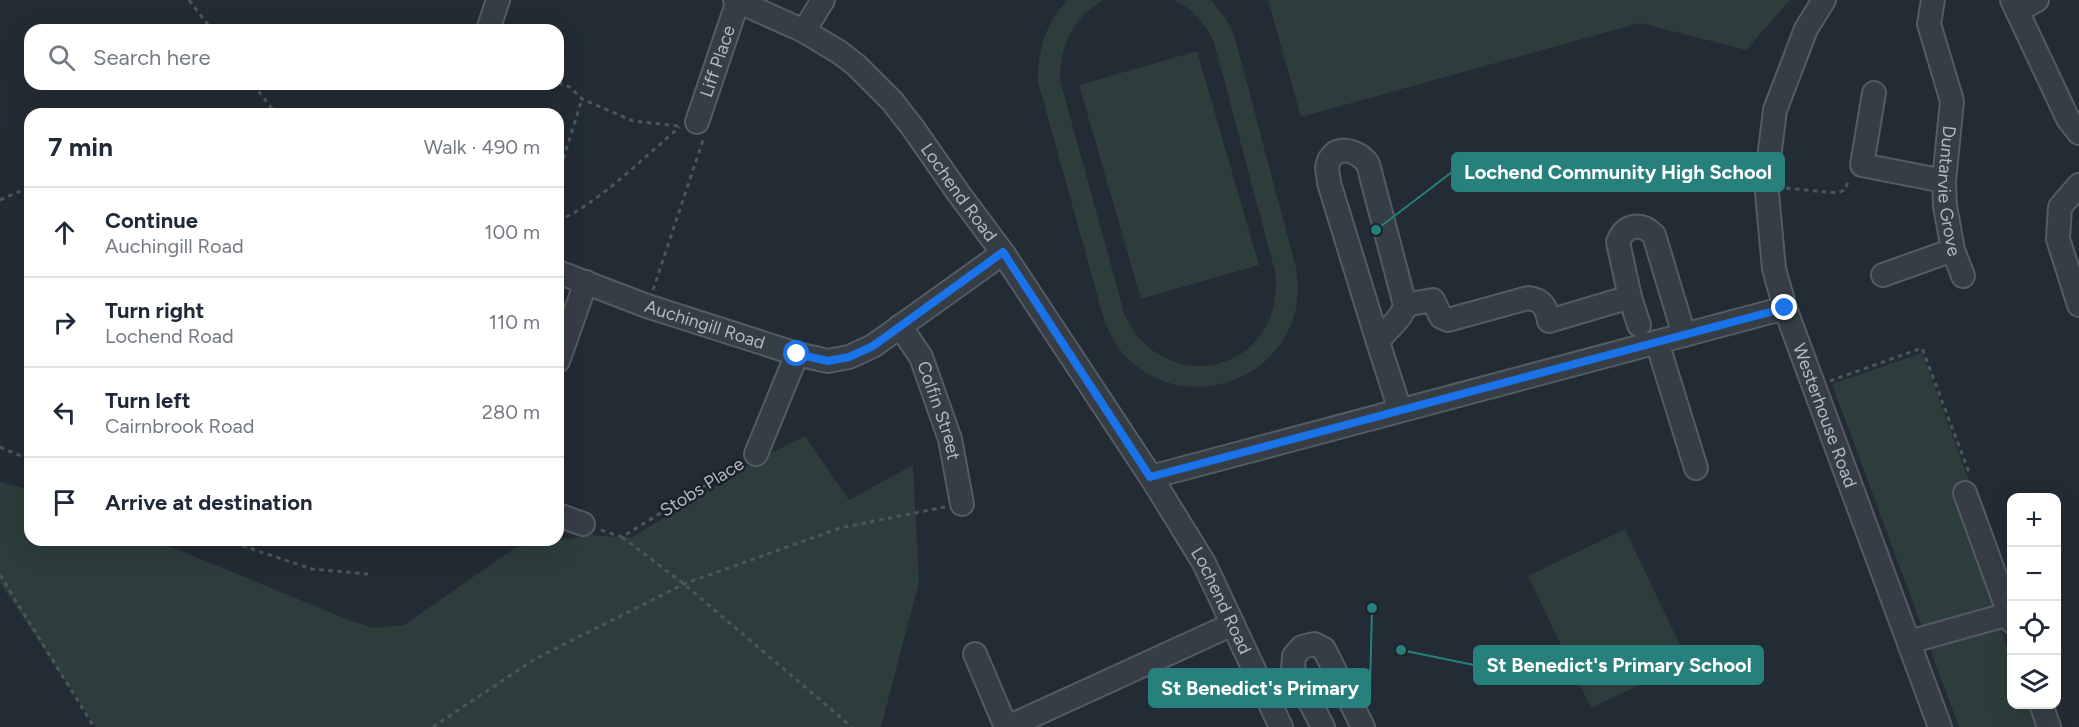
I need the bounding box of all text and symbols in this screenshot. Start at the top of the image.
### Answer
street label: Liff Place [695,22,740,100]
search box [24,24,564,90]
icon: search [45,41,78,74]
text: Search here [93,44,211,71]
street label: Duntarvie Grove [1933,124,1965,260]
text: 7 min [48,131,113,163]
text: Walk · 490 m [424,135,540,159]
street label: Lochend Road [916,139,1002,246]
callout: Lochend Community High School [1452,153,1784,191]
text: Lochend Community High School [1464,160,1772,184]
text: Continue [105,207,198,234]
icon: ahead [48,216,81,249]
text: 100 m [484,220,540,244]
text: Auchingill Road [105,234,244,258]
route end [1771,294,1797,320]
street label: Auchingill Road [642,295,768,354]
text: Turn right [105,297,204,324]
icon: right [48,306,81,339]
text: 110 m [489,310,540,334]
text: Lochend Road [105,324,234,348]
route start [783,340,809,366]
street label: Westerhouse Road [1788,340,1862,491]
street label: Colfin Street [912,358,965,462]
text: Turn left [105,387,191,414]
icon: left [48,396,81,429]
text: 280 m [482,400,540,424]
text: Cairnbrook Road [105,414,255,438]
street label: Stobs Place [656,452,748,521]
icon: arrive [48,486,81,519]
text: Arrive at destination [105,489,313,516]
map controls [2007,493,2061,709]
button: + [2007,493,2061,547]
street label: Lochend Road [1186,543,1256,658]
button: − [2007,547,2061,601]
button: locate [2007,601,2061,655]
callout: St Benedict's Primary School [1474,646,1763,684]
text: St Benedict's Primary School [1486,653,1752,677]
button: layers [2007,655,2061,709]
callout: St Benedict's Primary [1149,669,1370,707]
text: St Benedict's Primary [1161,676,1359,700]

